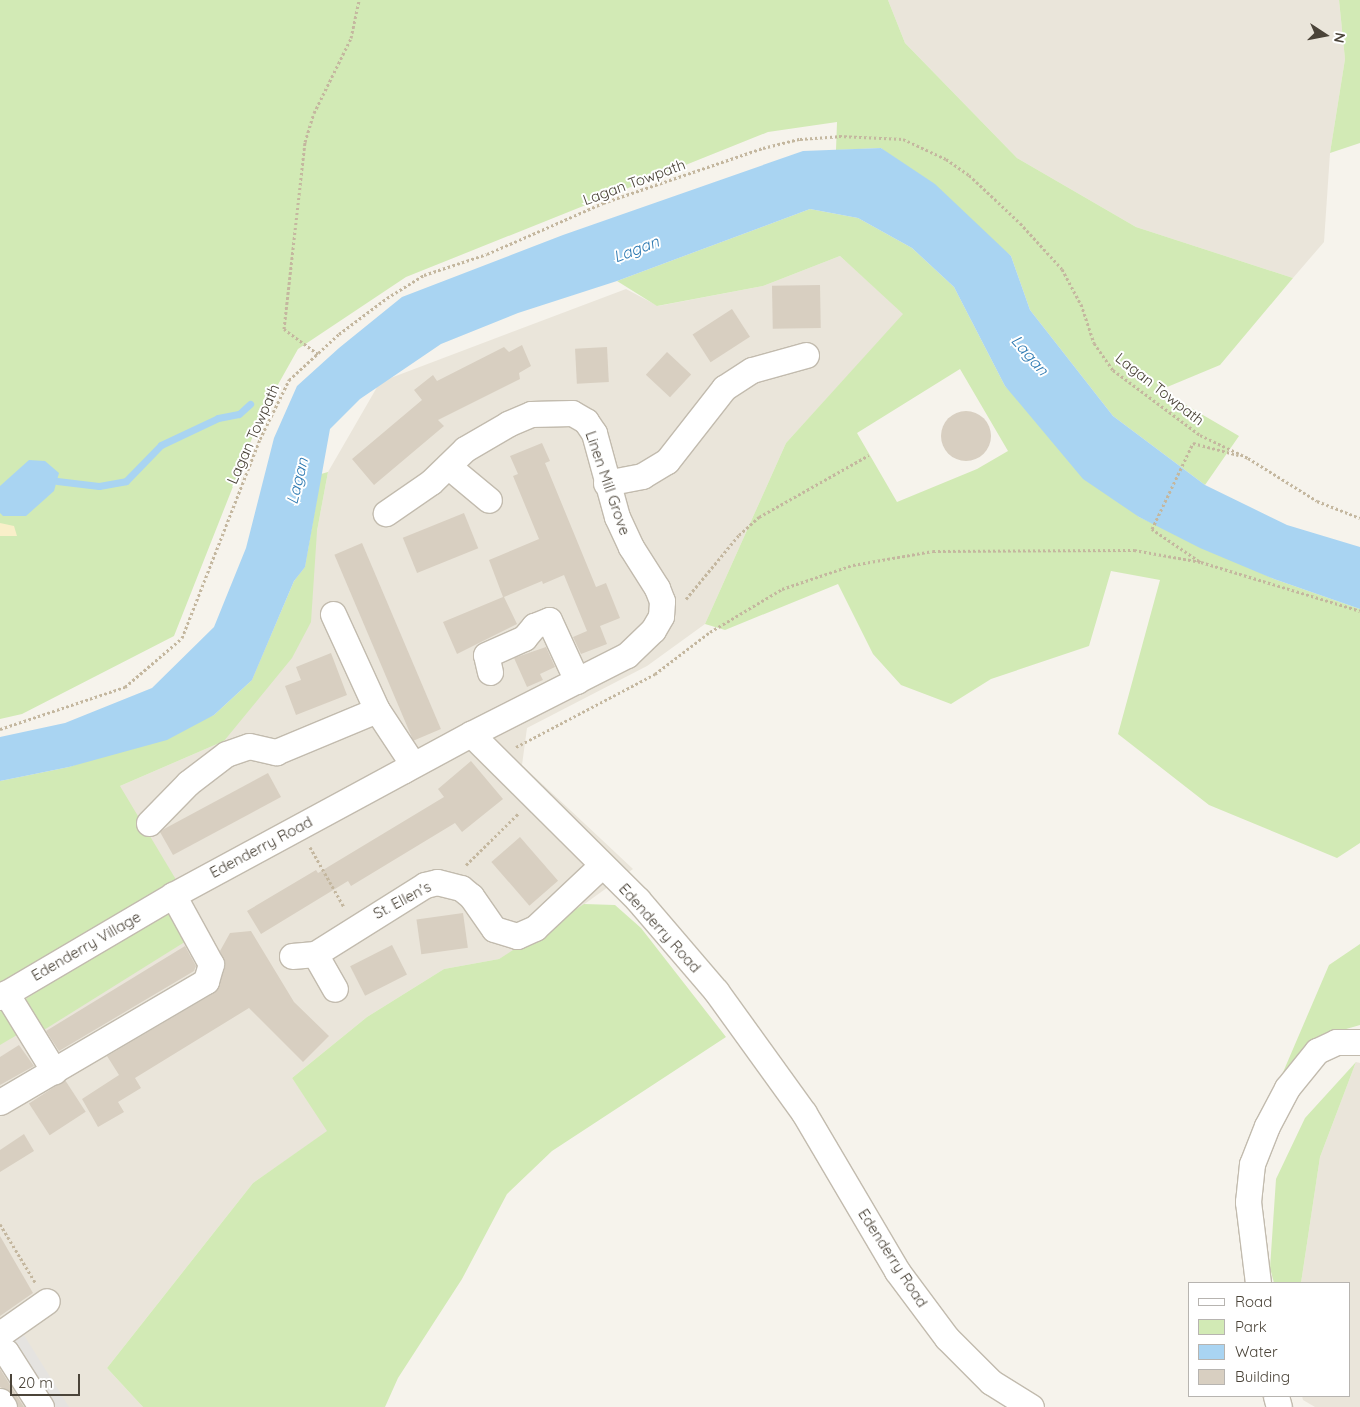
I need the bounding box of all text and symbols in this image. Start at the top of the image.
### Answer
north arrow [1300,10,1350,60]
text: N [1330,31,1350,45]
street label: Lagan Towpath [580,155,688,209]
water label: Lagan [611,232,661,266]
water label: Lagan [1007,331,1053,379]
street label: Lagan Towpath [1112,349,1208,429]
street label: Lagan Towpath [223,381,283,487]
street label: Linen Mill Grove [582,429,634,537]
water label: Lagan [282,456,312,506]
street label: Edenderry Road [207,812,315,882]
street label: St. Ellen's [370,877,434,923]
street label: Edenderry Road [615,880,705,976]
street label: Edenderry Village [28,907,144,985]
street label: Edenderry Road [855,1205,931,1311]
legend [1188,1282,1350,1397]
text: Road [1235,1292,1272,1311]
text: Park [1235,1317,1267,1336]
text: Water [1235,1342,1278,1361]
scale bar [12,1364,82,1396]
text: Building [1235,1367,1290,1386]
text: 20 m [18,1373,53,1392]

